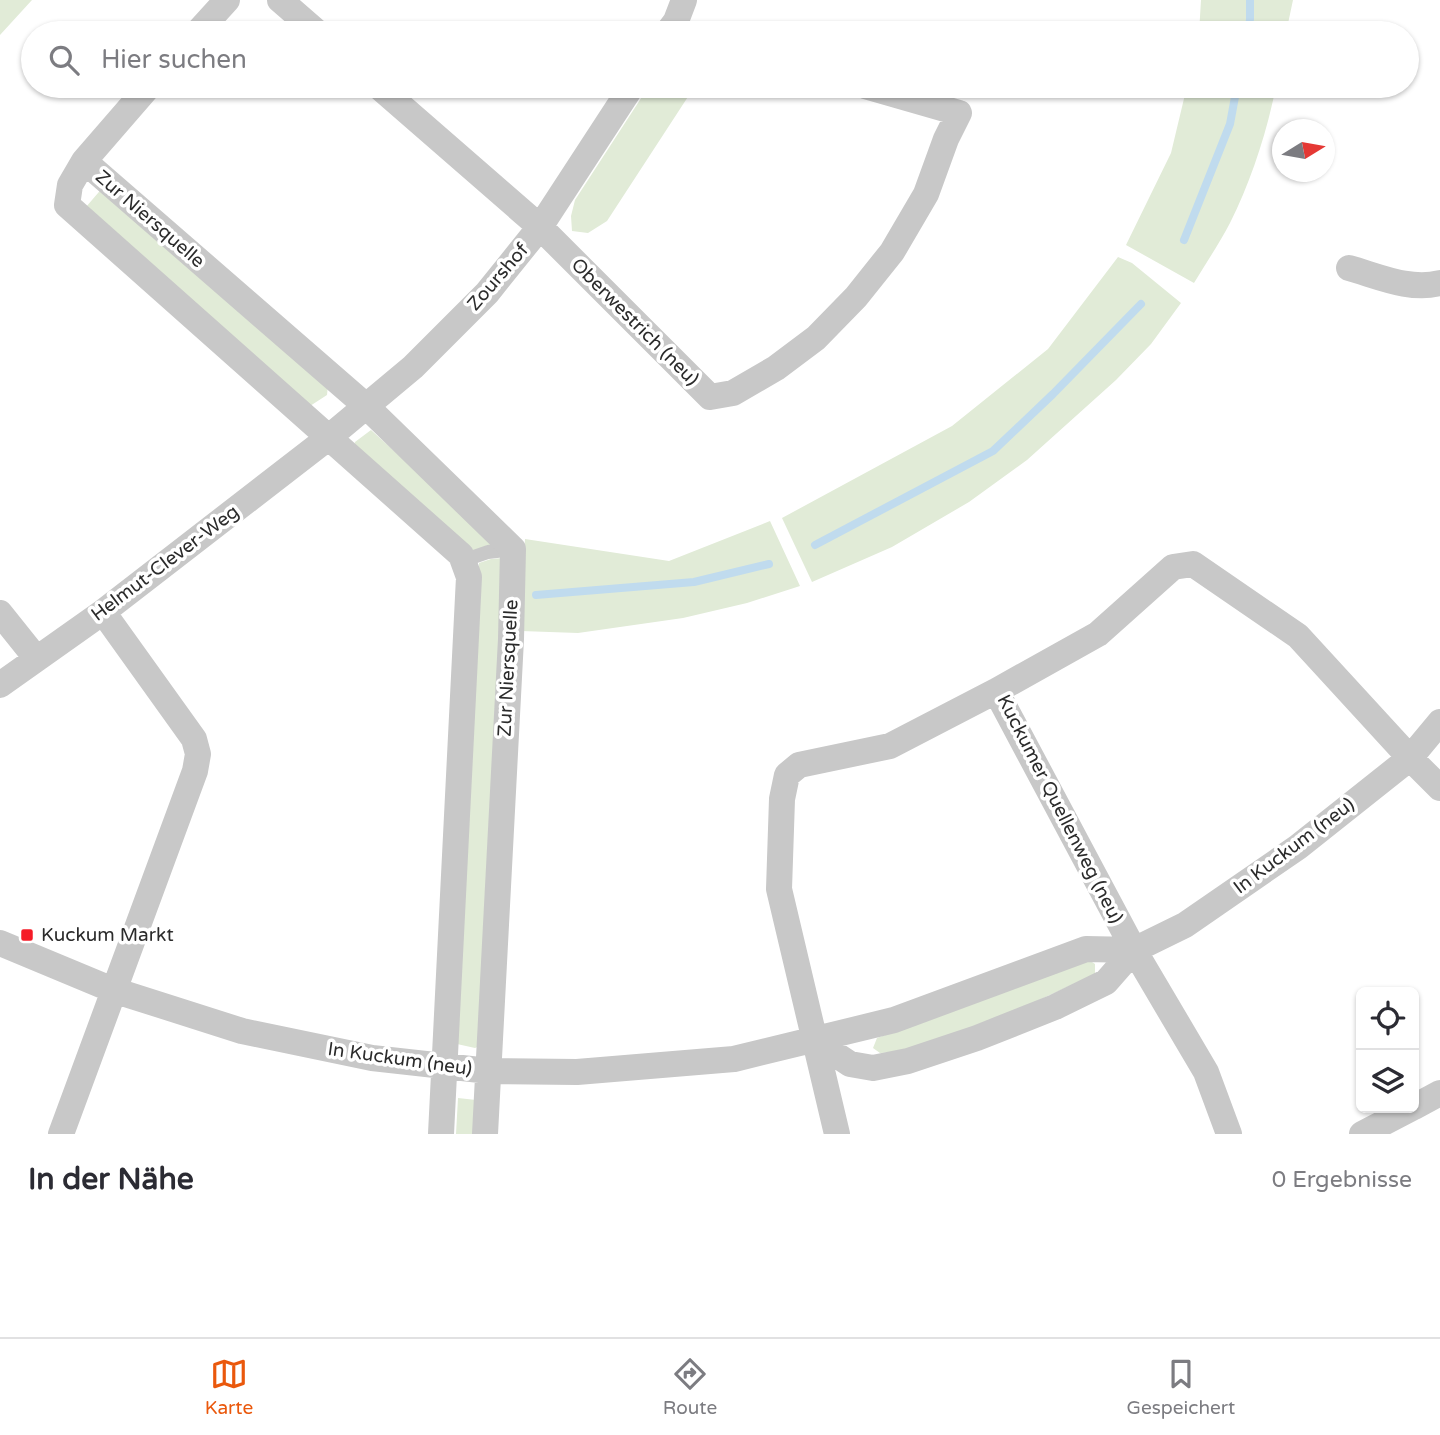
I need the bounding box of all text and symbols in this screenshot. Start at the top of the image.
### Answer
search box [21,21,1419,98]
icon: search [45,41,83,79]
text: Hier suchen [101,44,247,75]
north arrow [1272,119,1335,182]
street label: Zur Niersquelle [91,166,209,272]
street label: Zourshof [463,238,534,315]
street label: Oberwestrich (neu) [567,254,703,390]
street label: Helmut-Clever-Weg [87,500,243,626]
street label: Zur Niersquelle [493,599,523,737]
street label: Kuckumer Quellenweg (neu) [993,691,1127,927]
street label: In Kuckum (neu) [1229,793,1359,899]
place label: Kuckum Markt [41,924,174,946]
marker: Kuckum Markt [19,927,35,943]
map controls [1356,987,1419,1113]
button: locate [1356,987,1419,1050]
street label: In Kuckum (neu) [326,1038,474,1080]
button: layers [1356,1050,1419,1113]
text: In der Nähe [28,1161,194,1198]
text: 0 Ergebnisse [1272,1166,1412,1194]
tab: Karte [205,1355,253,1419]
tab: Route [663,1355,717,1419]
tab: Gespeichert [1127,1355,1235,1419]

